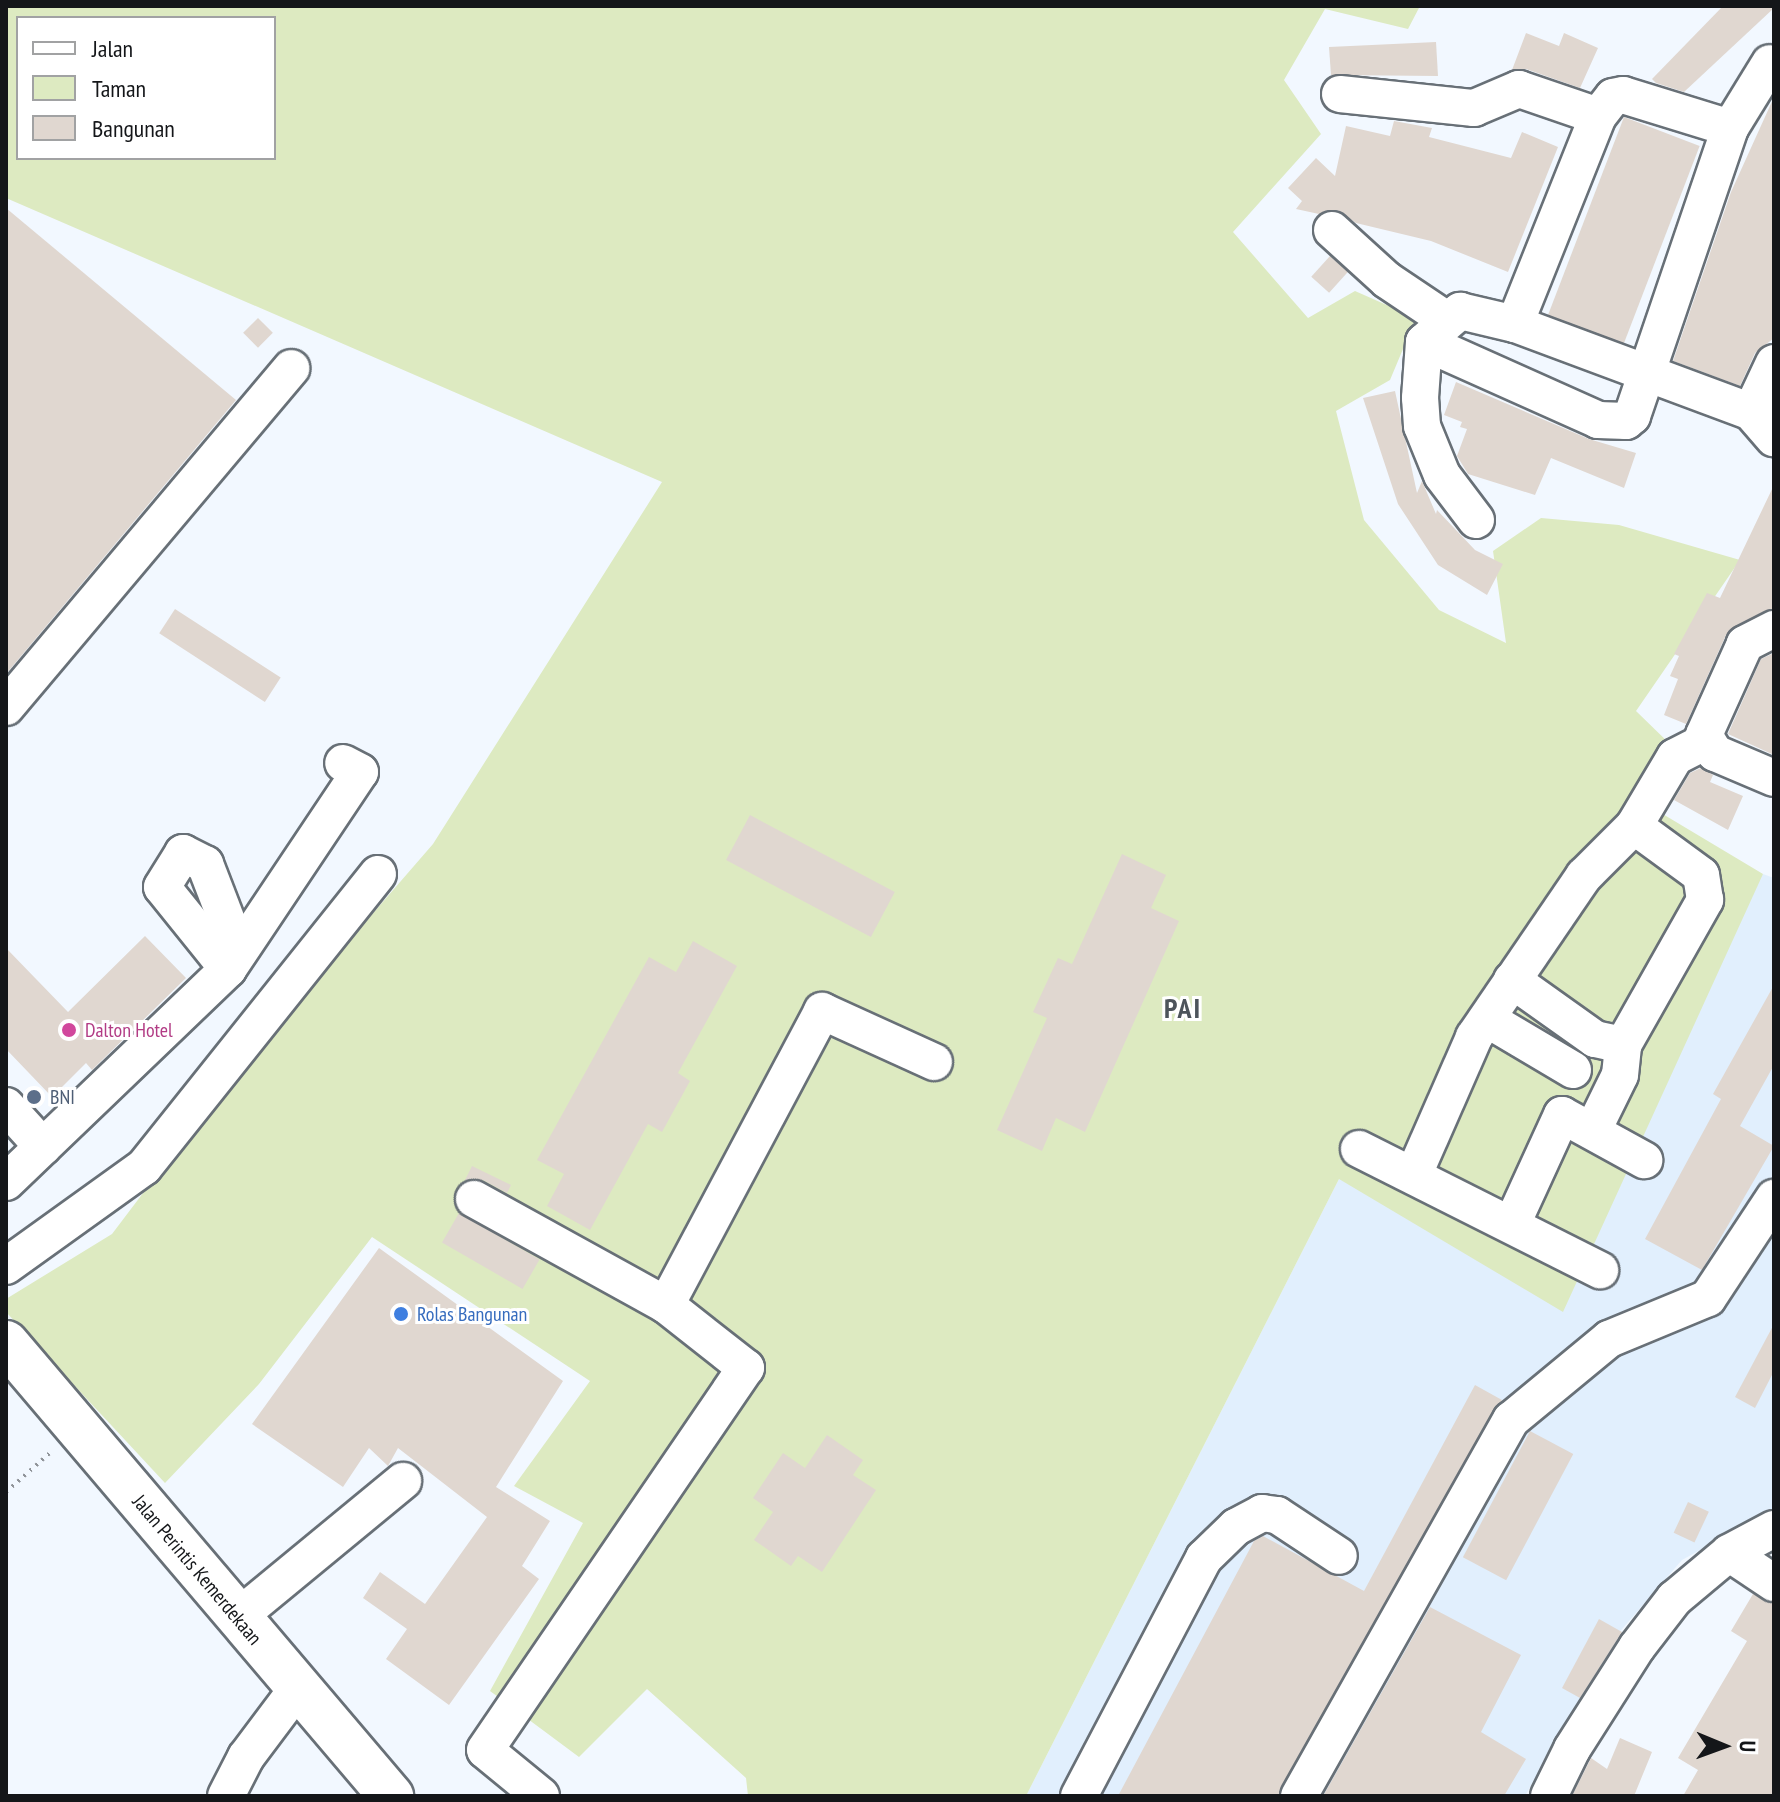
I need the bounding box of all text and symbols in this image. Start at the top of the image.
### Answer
legend [16,16,276,160]
text: Jalan [92,33,133,64]
text: Taman [92,73,146,104]
text: Bangunan [92,113,175,144]
district label: PAI [1164,991,1202,1025]
place label: Dalton Hotel [85,1018,173,1042]
marker: Dalton Hotel [60,1021,78,1039]
place label: BNI [50,1085,75,1109]
marker: BNI [25,1088,43,1106]
place label: Rolas Bangunan [417,1302,527,1326]
marker: Rolas Bangunan [392,1305,410,1323]
street label: Jalan Perintis Kemerdekaan [127,1490,267,1650]
north arrow [1684,1706,1764,1786]
text: U [1734,1741,1762,1752]

